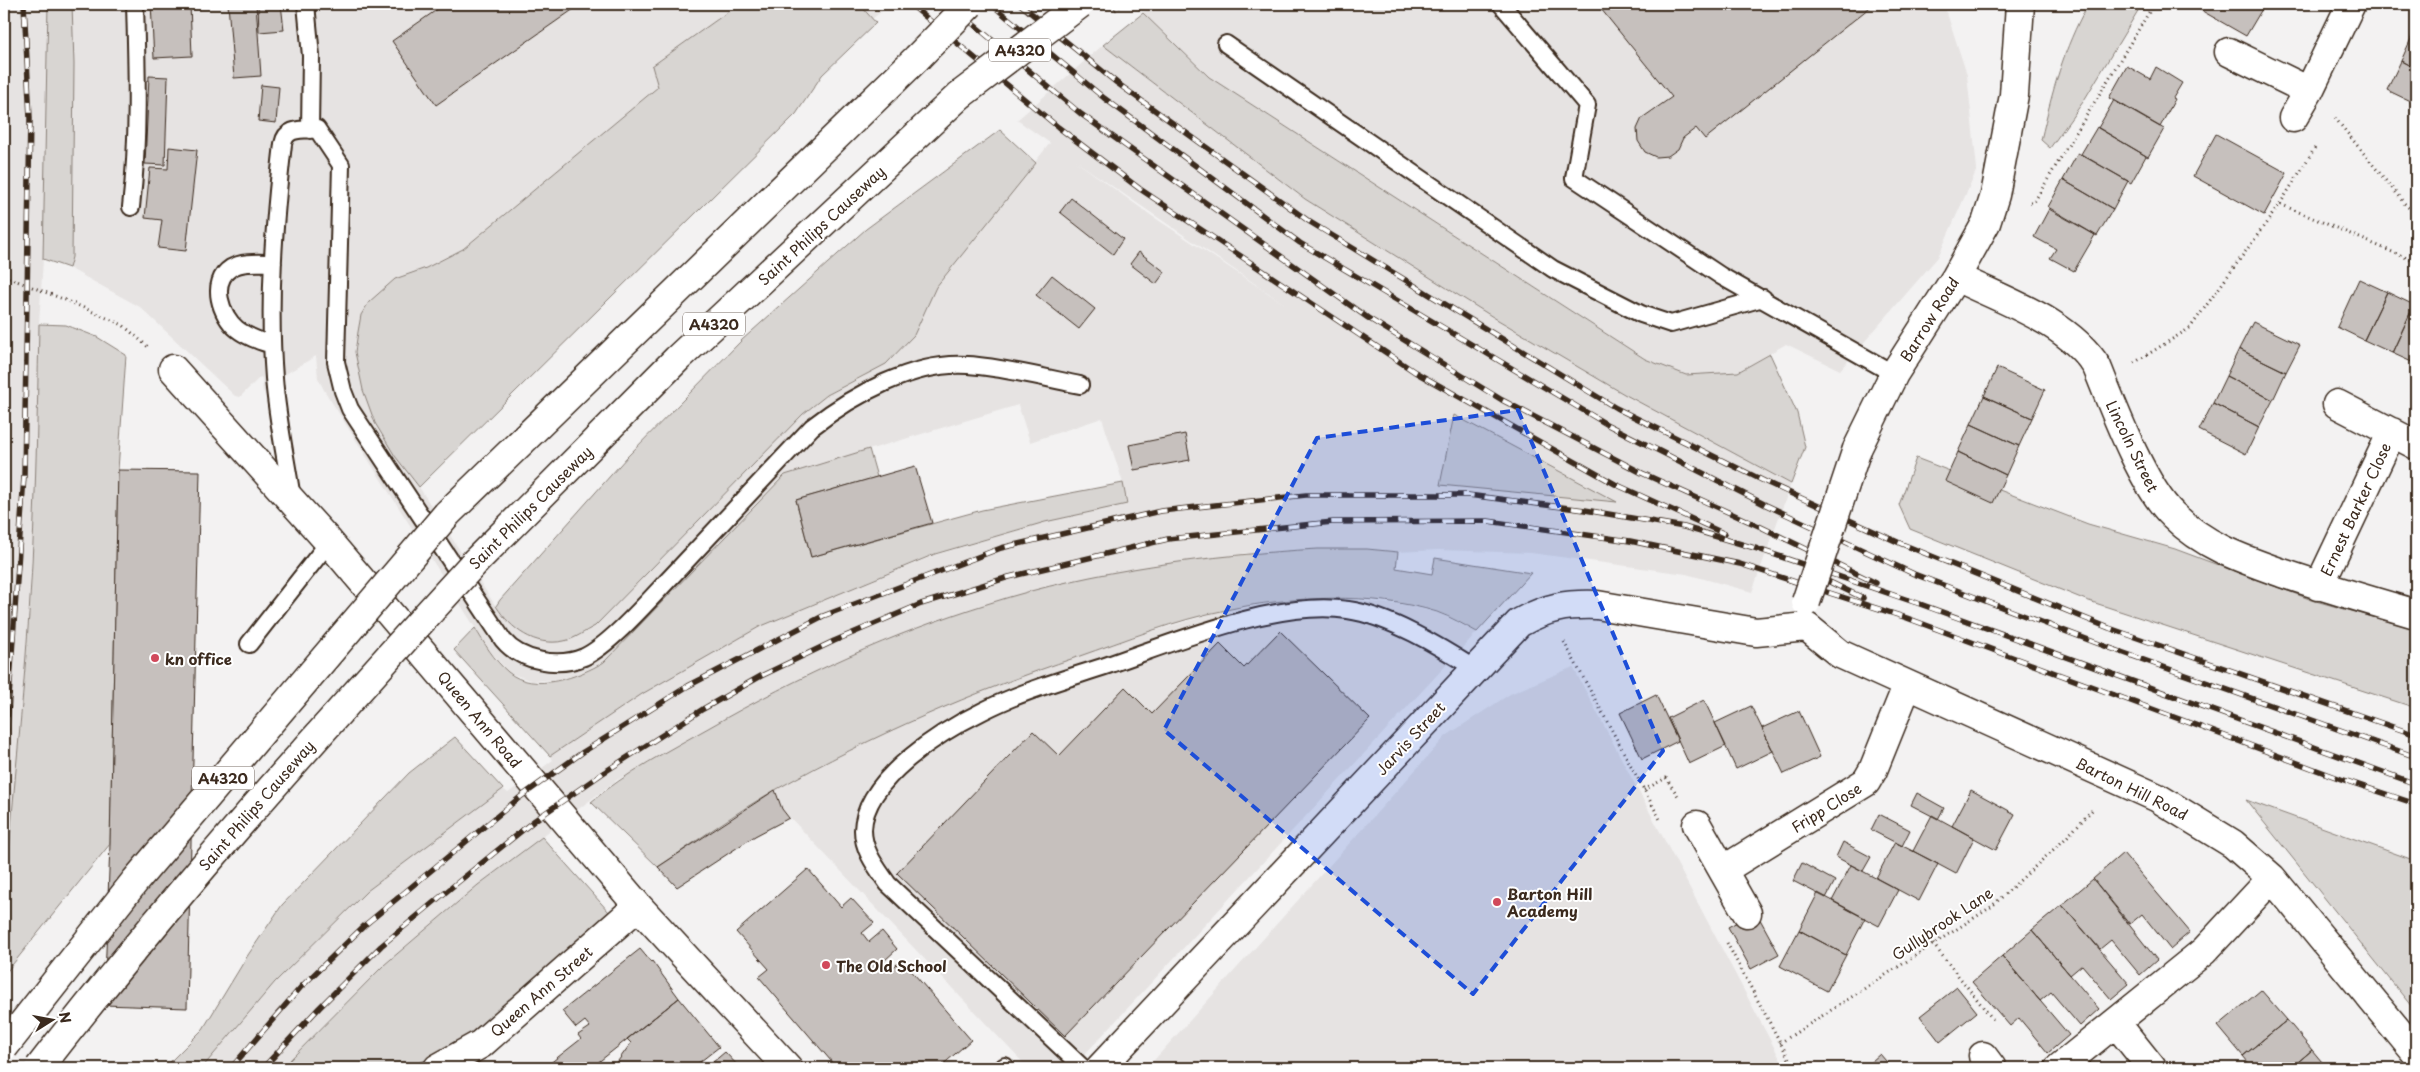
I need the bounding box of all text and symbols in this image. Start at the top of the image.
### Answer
road number: A4320 [989,38,1051,62]
street label: Saint Philips Causeway [752,160,890,290]
street label: Barrow Road [1894,272,1964,366]
road number: A4320 [683,312,745,336]
street label: Lincoln Street [2101,396,2165,496]
street label: Ernest Barker Close [2314,438,2396,580]
street label: Saint Philips Causeway [463,440,597,574]
place label: kn office [165,647,232,670]
marker: kn office [149,652,161,664]
street label: Queen Ann Road [432,665,528,773]
street label: Jarvis Street [1370,696,1450,780]
street label: Saint Philips Causeway [193,735,319,875]
street label: Barton Hill Road [2072,751,2192,825]
road number: A4320 [192,766,254,790]
street label: Fripp Close [1786,776,1866,838]
street label: Gullybrook Lane [1887,881,1997,965]
place label: Barton Hill Academy [1506,882,1592,922]
marker: Barton Hill Academy [1491,896,1503,908]
street label: Queen Ann Street [485,940,597,1042]
place label: The Old School [836,954,947,977]
marker: The Old School [820,959,832,971]
north arrow [28,994,78,1044]
text: N [54,1010,77,1025]

